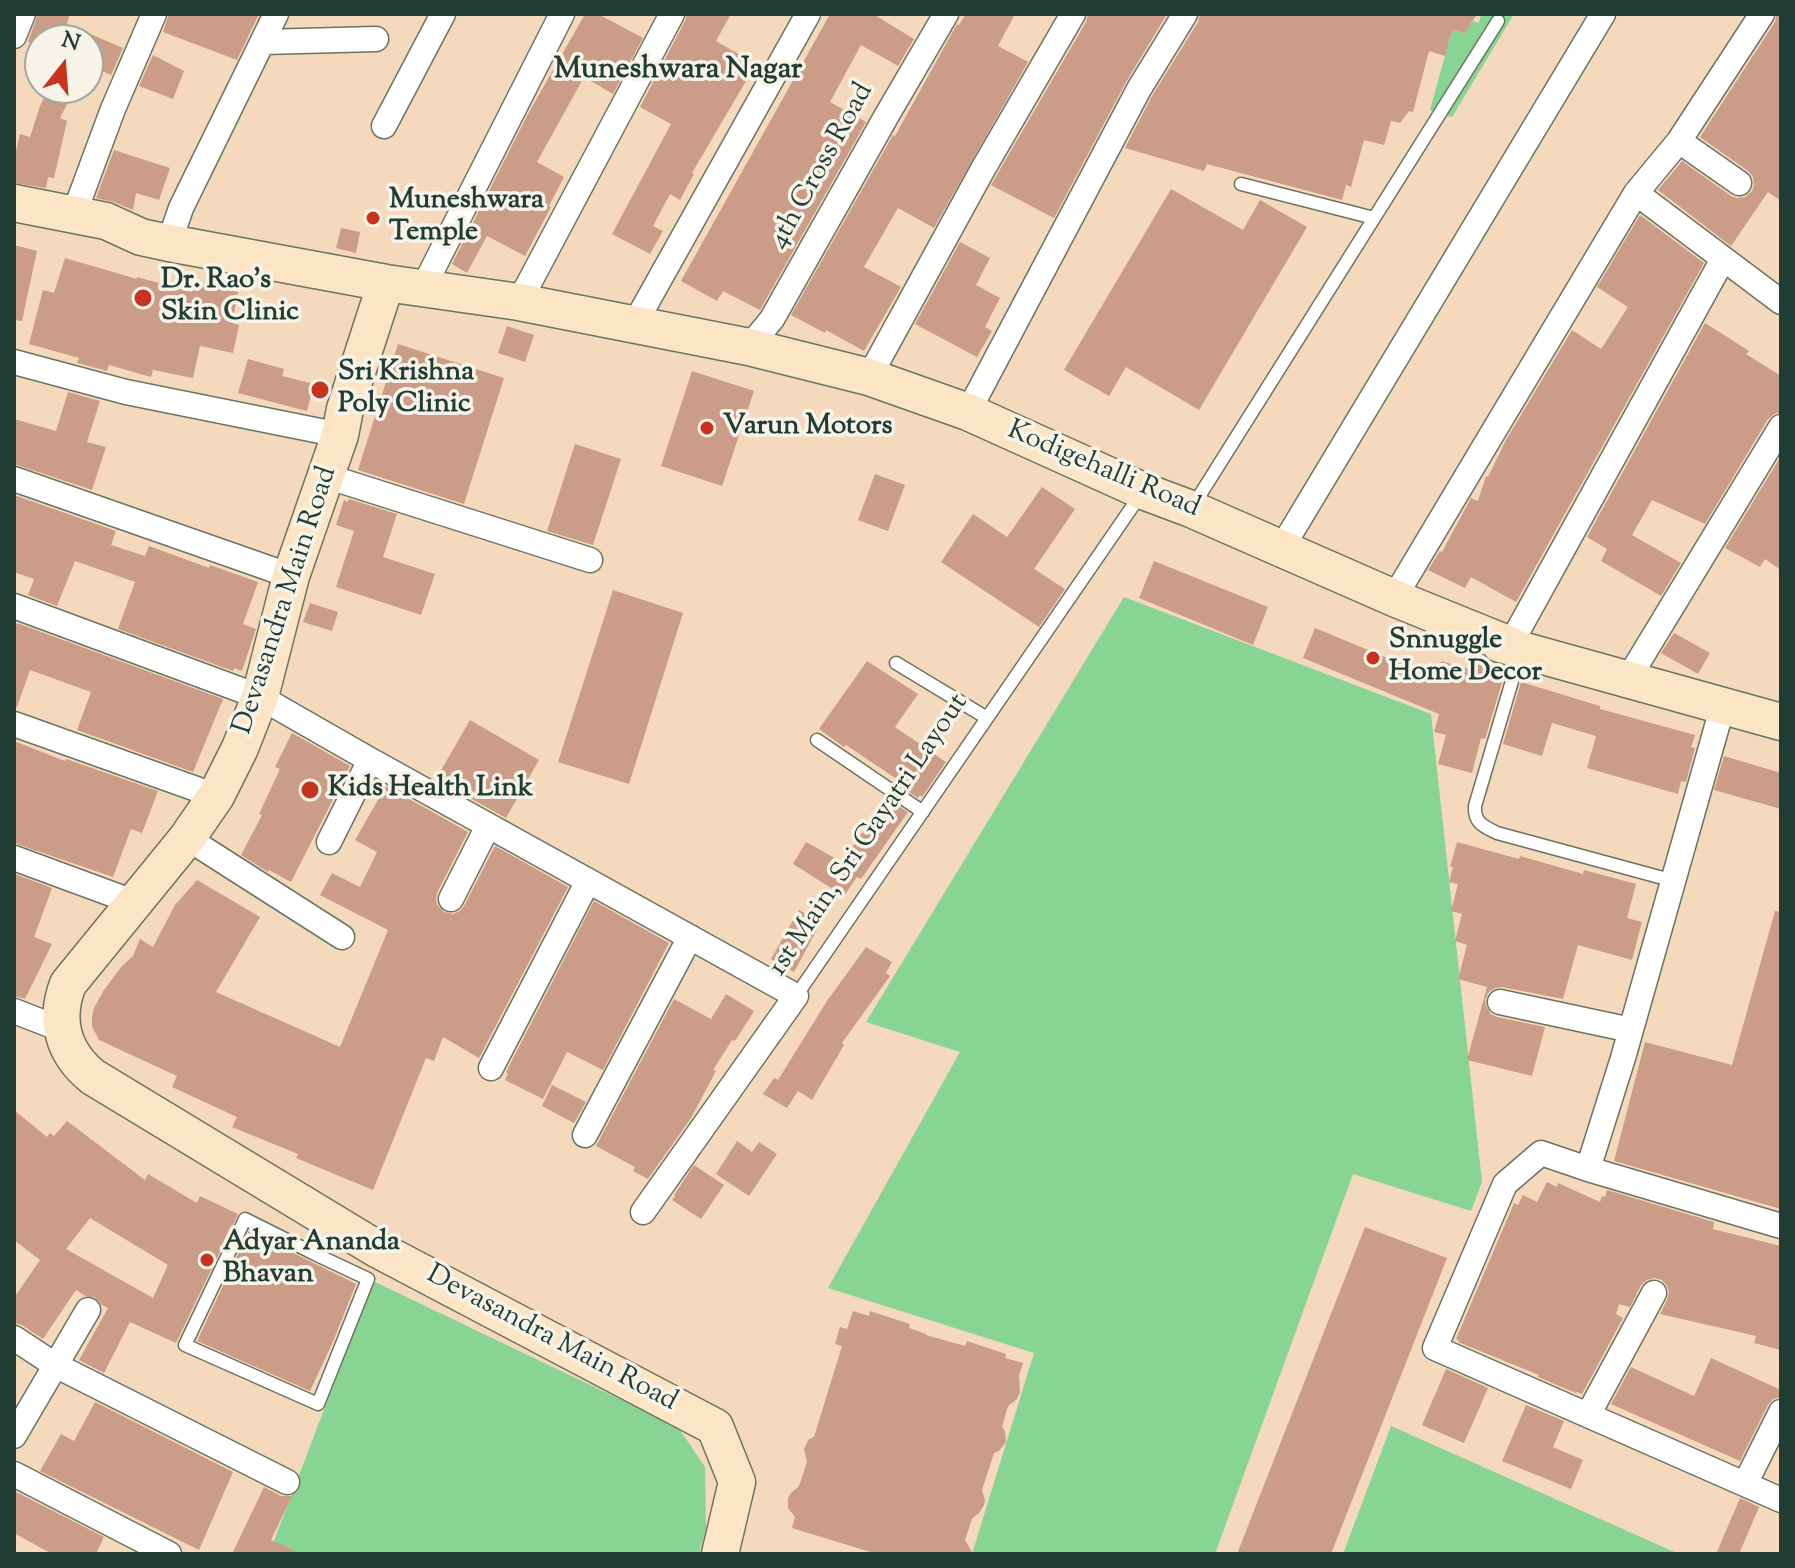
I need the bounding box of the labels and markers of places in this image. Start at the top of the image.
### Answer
place label: Muneshwara Temple [389,185,544,251]
marker: Muneshwara Temple [364,209,382,227]
place label: Dr. Rao's Skin Clinic [161,265,299,331]
marker: Dr. Rao's Skin Clinic [132,287,154,309]
place label: Sri Krishna Poly Clinic [338,357,474,423]
marker: Sri Krishna Poly Clinic [309,379,331,401]
place label: Varun Motors [723,411,892,445]
marker: Varun Motors [698,419,716,437]
place label: Snnuggle Home Decor [1389,625,1542,691]
marker: Snnuggle Home Decor [1364,649,1382,667]
place label: Kids Health Link [328,773,533,807]
marker: Kids Health Link [299,779,321,801]
place label: Adyar Ananda Bhavan [223,1227,400,1293]
marker: Adyar Ananda Bhavan [198,1251,216,1269]

